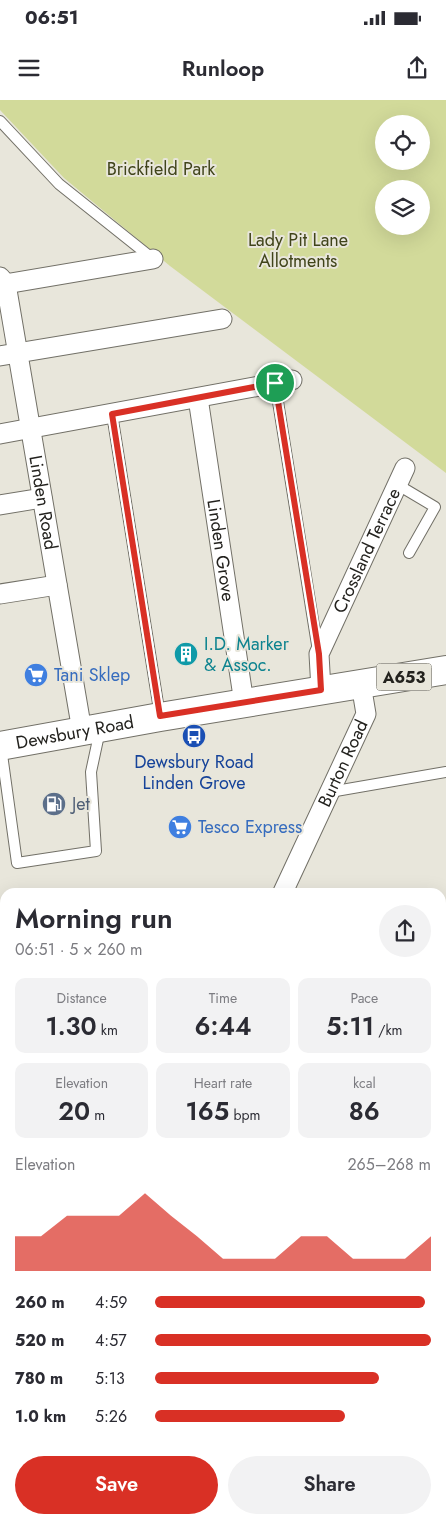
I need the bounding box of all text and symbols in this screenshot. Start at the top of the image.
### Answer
text: 06:51 [25,4,78,31]
text: Runloop [182,52,264,84]
icon: menu [15,54,43,82]
icon: share [403,54,431,82]
map controls [375,115,430,235]
button: locate [375,115,430,170]
park label: Brickfield Park [107,156,215,182]
button: layers [375,180,430,235]
park label: Lady Pit Lane Allotments [248,227,348,274]
pin [254,362,296,404]
icon: arrive [261,369,289,397]
street label: Linden Road [22,453,64,552]
street label: Crossland Terrace [327,484,407,617]
street label: Linden Grove [200,497,242,603]
place label: I.D. Marker & Assoc. [204,631,290,678]
building icon: I.D. Marker & Assoc. [173,641,199,667]
supermarket icon: Tani Sklep [23,662,49,688]
place label: Tani Sklep [54,662,130,688]
road number: A653 [376,664,432,690]
street label: Dewsbury Road [14,709,136,756]
street label: Burton Road [311,715,375,811]
bus stop icon: Dewsbury Road Linden Grove [181,723,207,749]
place label: Dewsbury Road Linden Grove [134,749,254,796]
fuel station icon: Jet [41,791,67,817]
place label: Jet [70,791,91,817]
supermarket icon: Tesco Express [167,814,193,840]
place label: Tesco Express [198,814,302,840]
text: Morning run [15,898,173,939]
button: share [379,905,431,957]
text: 06:51 · 5 × 260 m [15,938,143,961]
text: Distance [57,988,107,1008]
text: Time [209,988,237,1008]
text: Pace [350,988,378,1008]
text: 1.30 [45,1008,97,1044]
text: 6:44 [195,1008,251,1044]
text: 5:11 [326,1008,374,1044]
text: km [97,1020,118,1040]
text: /km [374,1020,403,1040]
text: Elevation [55,1073,108,1093]
text: Heart rate [194,1073,252,1093]
text: kcal [353,1073,376,1093]
text: 20 [58,1093,90,1129]
text: 165 [186,1093,229,1129]
text: 86 [349,1093,380,1129]
text: m [90,1105,105,1125]
text: bpm [229,1105,260,1125]
text: Elevation [15,1153,75,1176]
text: 265–268 m [347,1153,431,1176]
text: 260 m [15,1291,65,1314]
text: 4:59 [95,1291,127,1314]
text: 520 m [15,1329,64,1352]
text: 4:57 [95,1329,127,1352]
text: 780 m [15,1367,63,1390]
text: 5:13 [95,1367,125,1390]
text: 1.0 km [15,1405,66,1428]
text: 5:26 [95,1405,127,1428]
button: Save [15,1456,218,1514]
button: Share [228,1456,431,1514]

